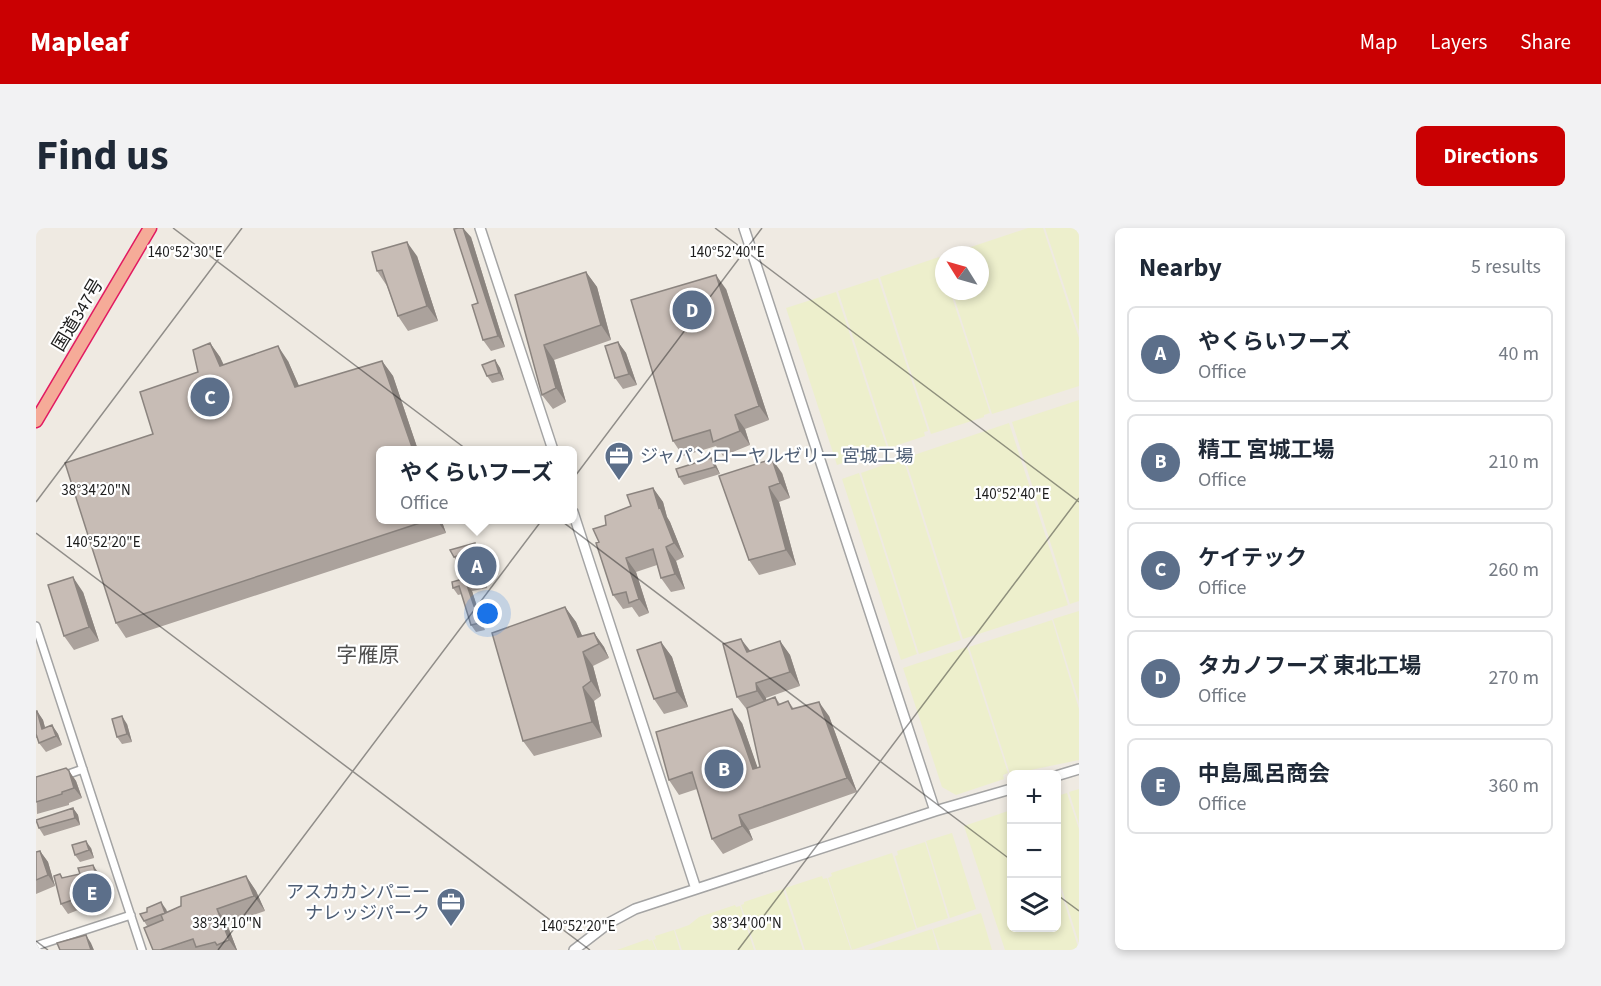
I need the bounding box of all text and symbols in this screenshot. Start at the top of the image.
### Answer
text: Mapleaf [30,22,129,62]
text: Map [1360,27,1397,57]
text: Layers [1430,27,1487,57]
text: Share [1520,27,1571,57]
text: Find us [36,126,169,186]
button: Directions [1416,126,1565,186]
text: 140°52'30"E [147,242,223,263]
text: 140°52'40"E [689,242,765,263]
north arrow [935,246,989,300]
text: Nearby [1139,249,1222,286]
text: 5 results [1471,253,1541,281]
street label: 国道347号 [46,274,110,356]
pin: D [672,288,712,332]
text: やくらいフーズ [1198,326,1351,358]
text: A [1155,340,1166,368]
text: 40 m [1499,340,1539,368]
text: Office [1198,358,1246,386]
pin: C [190,374,230,420]
text: 精工 宮城工場 [1198,434,1334,466]
office icon: ジャパンローヤルゼリー 宮城工場 [603,440,635,482]
place label: ジャパンローヤルゼリー 宮城工場 [640,444,914,469]
popup [376,446,577,524]
text: B [1154,448,1167,476]
text: 210 m [1489,448,1539,476]
text: やくらいフーズ [400,457,553,489]
text: Office [1198,466,1246,494]
text: 38°34'20"N [61,480,131,501]
text: 140°52'40"E [974,484,1050,505]
text: Office [400,489,448,517]
text: 140°52'20"E [65,532,141,553]
text: ケイテック [1198,542,1307,574]
pin: A [458,544,496,588]
text: C [1155,556,1166,584]
text: 260 m [1489,556,1539,584]
text: Office [1198,574,1246,602]
your location [473,599,502,628]
district label: 字雁原 [337,640,400,670]
text: タカノフーズ 東北工場 [1198,650,1421,682]
text: D [1154,664,1167,692]
text: 270 m [1489,664,1539,692]
text: Office [1198,682,1246,710]
pin: B [704,746,744,792]
text: 中島風呂商会 [1198,758,1330,790]
map controls [1007,770,1061,932]
button: + [1007,770,1061,824]
text: E [1155,772,1166,800]
text: 360 m [1489,772,1539,800]
text: Office [1198,790,1246,818]
button: − [1007,824,1061,878]
pin: E [72,870,112,916]
button: layers [1007,878,1061,932]
place label: アスカカンパニー ナレッジパーク [286,880,430,926]
office icon: アスカカンパニー ナレッジパーク [435,886,467,928]
text: 38°34'10"N [192,913,262,934]
text: 38°34'00"N [712,913,782,934]
text: 140°52'20"E [540,916,616,937]

